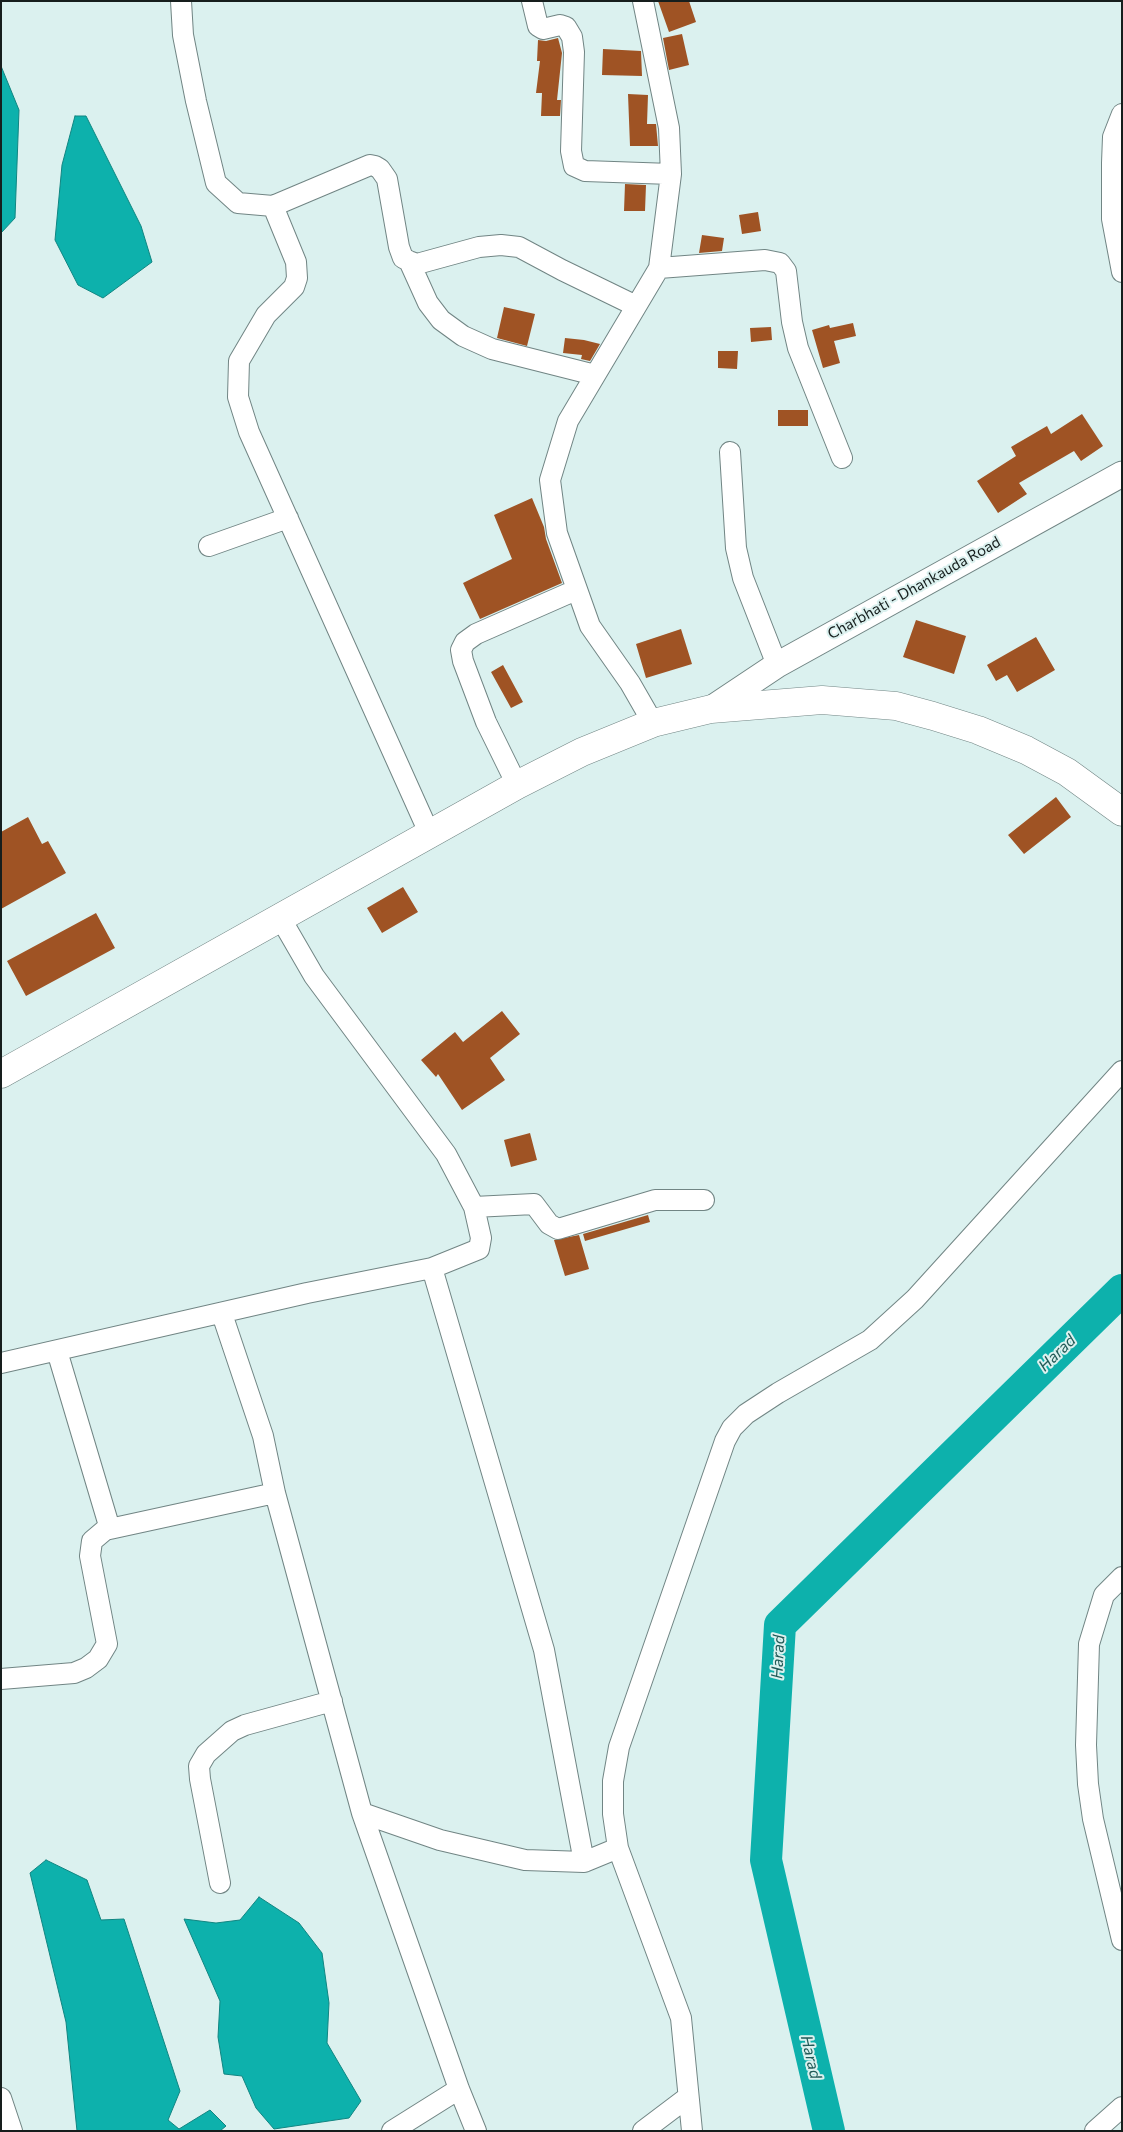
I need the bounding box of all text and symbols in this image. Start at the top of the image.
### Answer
street label: Charbhati - Dhankauda Road [824,533,1004,643]
water label: Harad [1034,1331,1080,1375]
water label: Harad [767,1634,789,1680]
water label: Harad [797,2033,825,2081]

